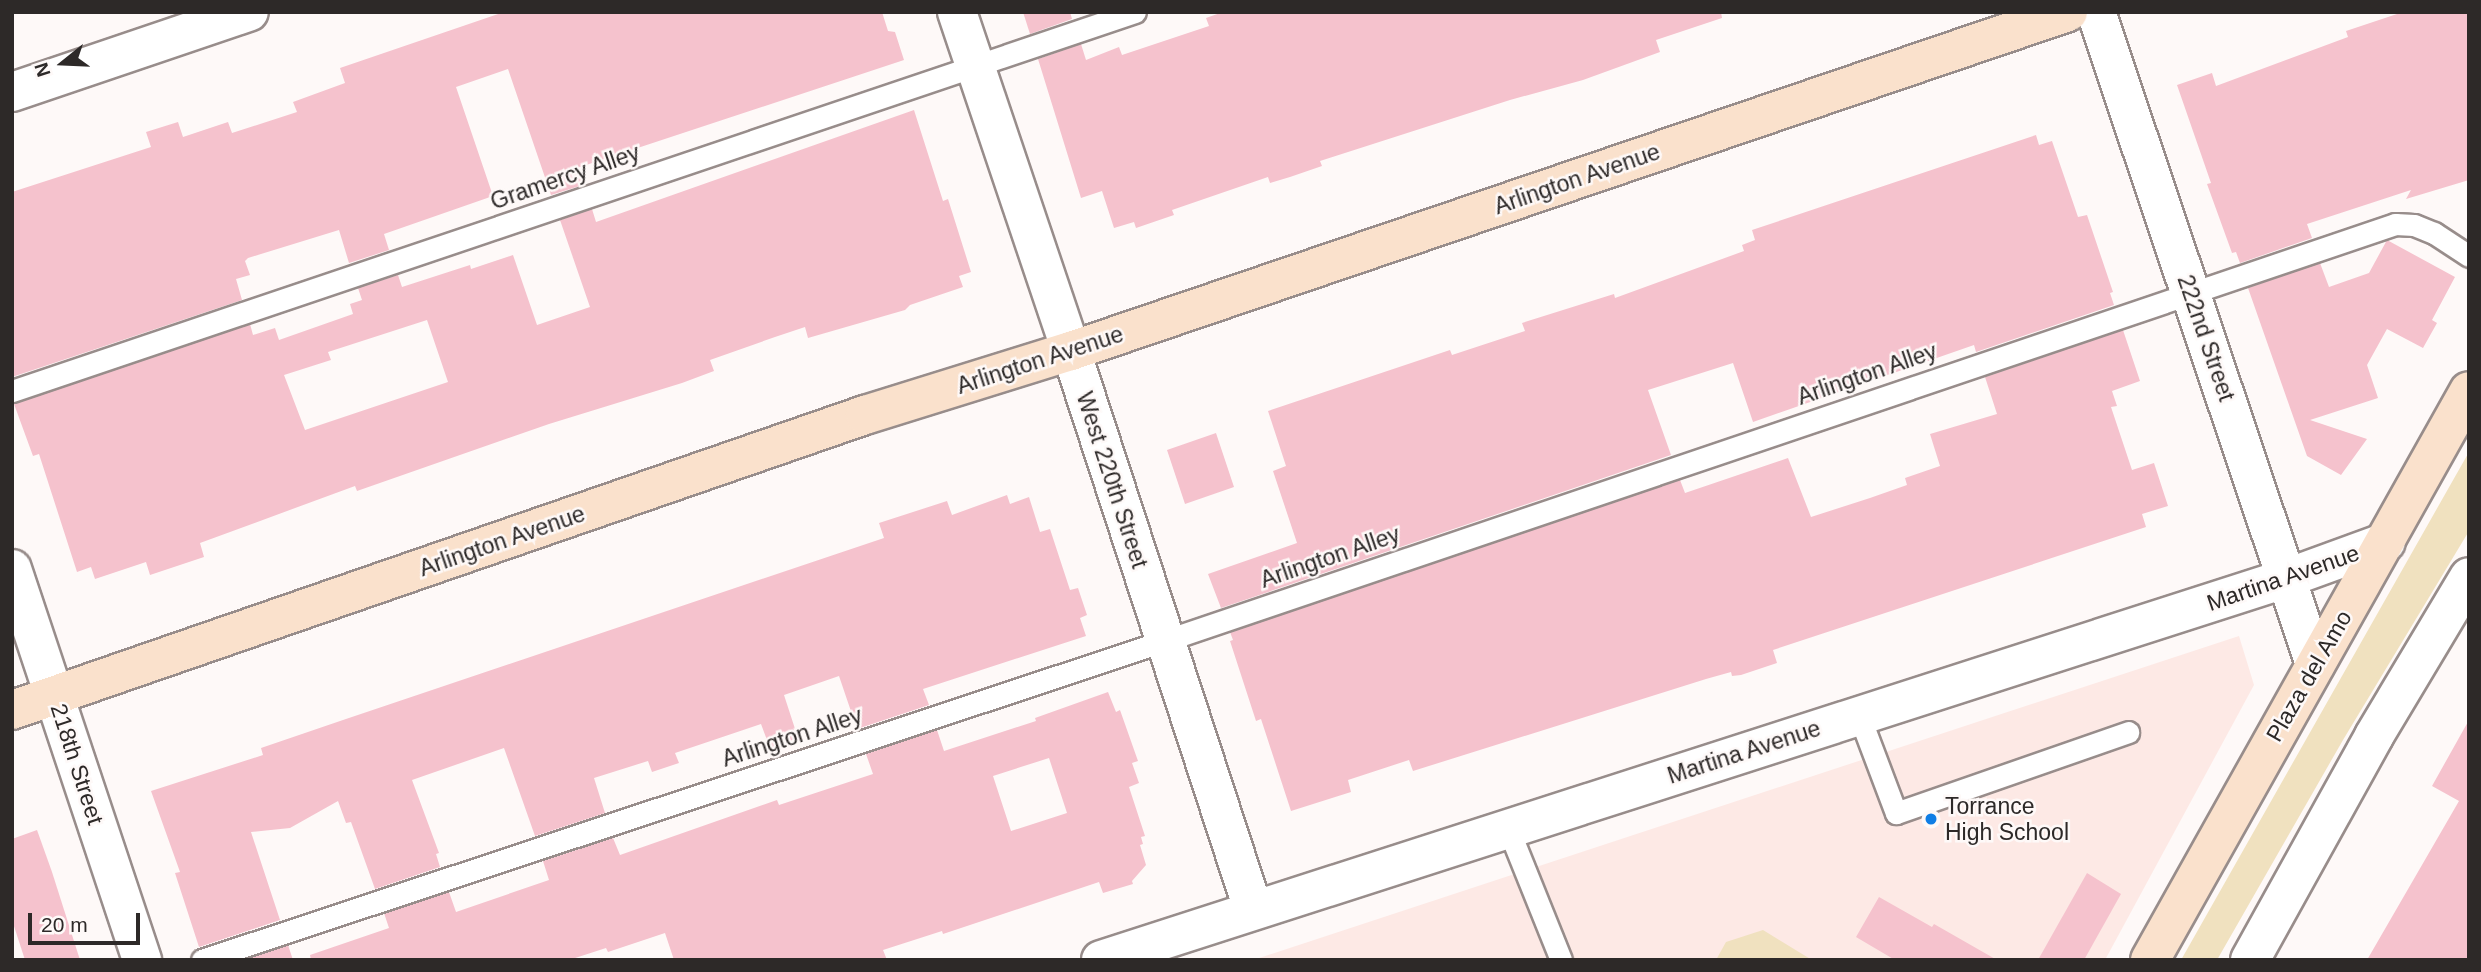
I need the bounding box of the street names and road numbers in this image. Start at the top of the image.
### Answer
street label: Gramercy Alley [486,138,644,216]
street label: Arlington Avenue [1490,138,1664,220]
street label: 222nd Street [2172,271,2240,405]
street label: Arlington Avenue [953,320,1127,400]
street label: Arlington Alley [1793,337,1941,411]
street label: West 220th Street [1070,388,1154,572]
street label: Arlington Avenue [415,500,589,582]
street label: Arlington Alley [1256,520,1404,594]
street label: Martina Avenue [2203,539,2363,617]
street label: Plaza del Amo [2260,605,2358,747]
street label: 218th Street [45,700,109,828]
street label: Arlington Alley [718,701,866,773]
street label: Martina Avenue [1663,714,1825,790]

